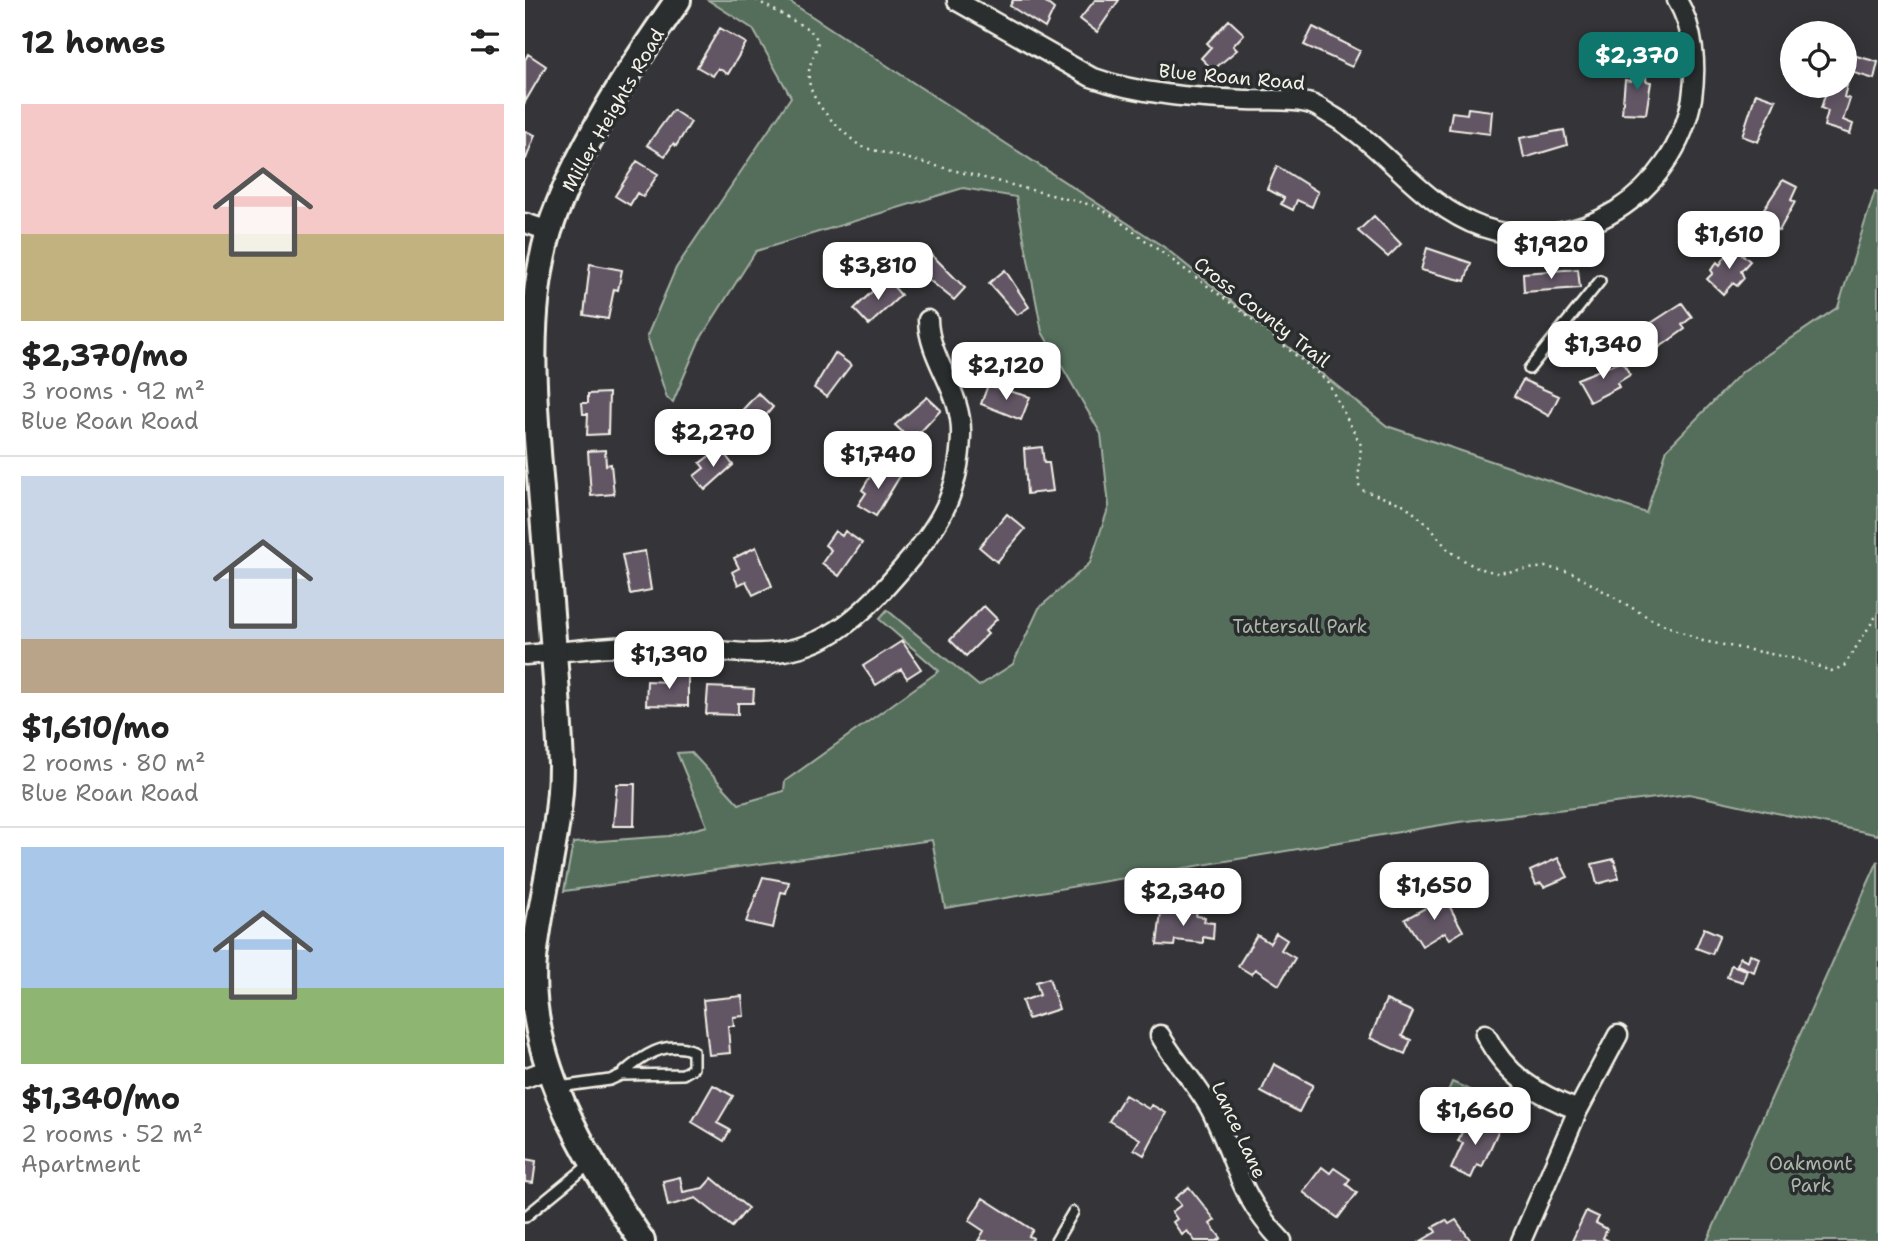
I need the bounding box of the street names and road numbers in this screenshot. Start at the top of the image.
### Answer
street label: Miller Heights Road [556,24,670,196]
street label: Blue Roan Road [1158,58,1306,96]
street label: Cross County Trail [1189,251,1335,373]
street label: Lance Lane [1206,1077,1272,1183]

